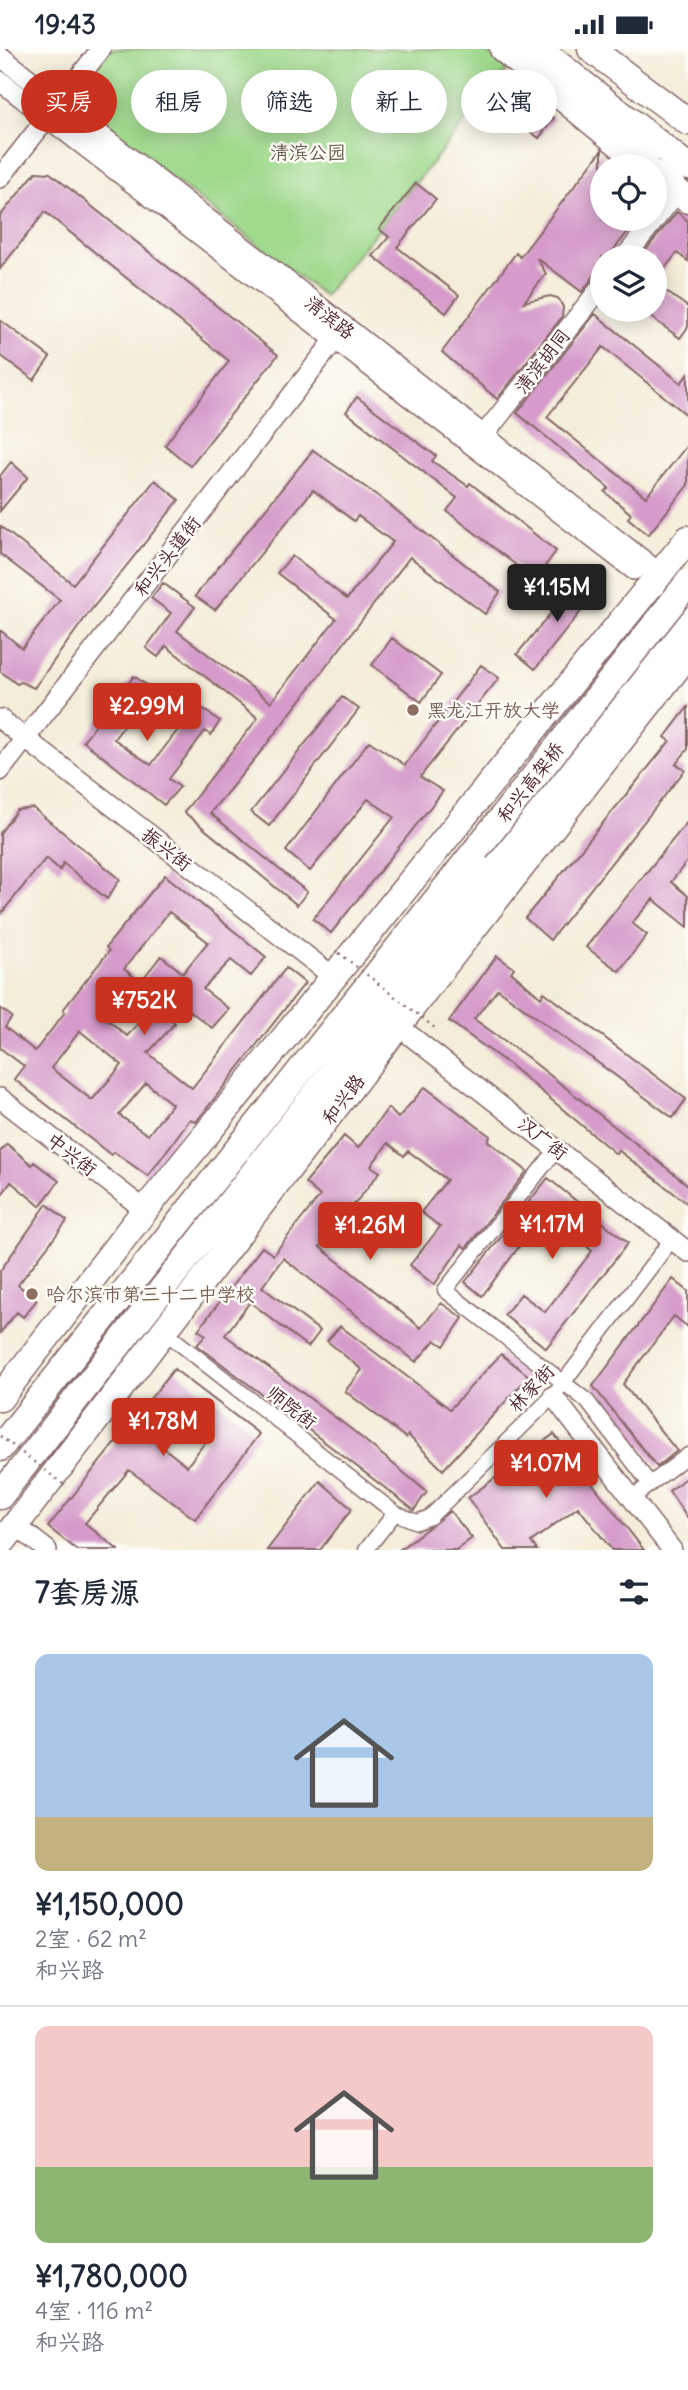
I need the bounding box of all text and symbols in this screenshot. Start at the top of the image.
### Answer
text: 19:43 [35,8,96,41]
chip: 买房 [21,70,117,133]
chip: 租房 [131,70,227,133]
chip: 筛选 [241,70,337,133]
chip: 新上 [351,70,447,133]
chip: 公寓 [461,70,557,133]
park label: 清滨公园 [270,140,346,164]
map controls [590,154,667,322]
button: locate [590,154,667,231]
button: layers [590,245,667,322]
street label: 清滨路 [300,290,360,344]
street label: 清滨胡同 [509,324,575,398]
street label: 和兴头道街 [128,511,206,601]
pin: ¥1.15M [500,565,614,624]
text: ¥1.15M [523,572,591,601]
pin: ¥2.99M [90,683,204,743]
text: ¥2.99M [109,691,185,720]
place label: 黑龙江开放大学 [427,698,560,722]
marker: 黑龙江开放大学 [405,702,421,718]
street label: 和兴高架桥 [491,737,569,827]
street label: 振兴街 [137,822,197,876]
pin: ¥752K [95,977,193,1037]
text: ¥752K [112,985,176,1014]
street label: 和兴路 [316,1069,370,1129]
street label: 汉广街 [513,1111,573,1165]
street label: 中兴街 [42,1127,102,1181]
pin: ¥1.17M [495,1201,609,1261]
pin: ¥1.26M [313,1203,427,1262]
text: ¥1.17M [519,1209,585,1238]
text: ¥1.26M [334,1210,406,1239]
place label: 哈尔滨市第三十二中学校 [46,1282,255,1306]
marker: 哈尔滨市第三十二中学校 [24,1286,40,1302]
street label: 林家街 [503,1359,559,1417]
street label: 师院街 [262,1380,322,1434]
pin: ¥1.78M [106,1399,220,1458]
text: ¥1.78M [128,1406,198,1435]
pin: ¥1.07M [489,1441,603,1500]
text: ¥1.07M [510,1448,582,1477]
text: 7套房源 [35,1573,140,1611]
icon: filters [615,1573,653,1611]
icon: home [281,1700,407,1826]
text: ¥1,150,000 [35,1885,184,1923]
text: 2室 · 62 m² [35,1924,147,1953]
text: 和兴路 [35,1955,104,1984]
icon: home [281,2072,407,2198]
text: ¥1,780,000 [35,2257,188,2295]
text: 4室 · 116 m² [35,2296,153,2325]
text: 和兴路 [35,2327,104,2356]

